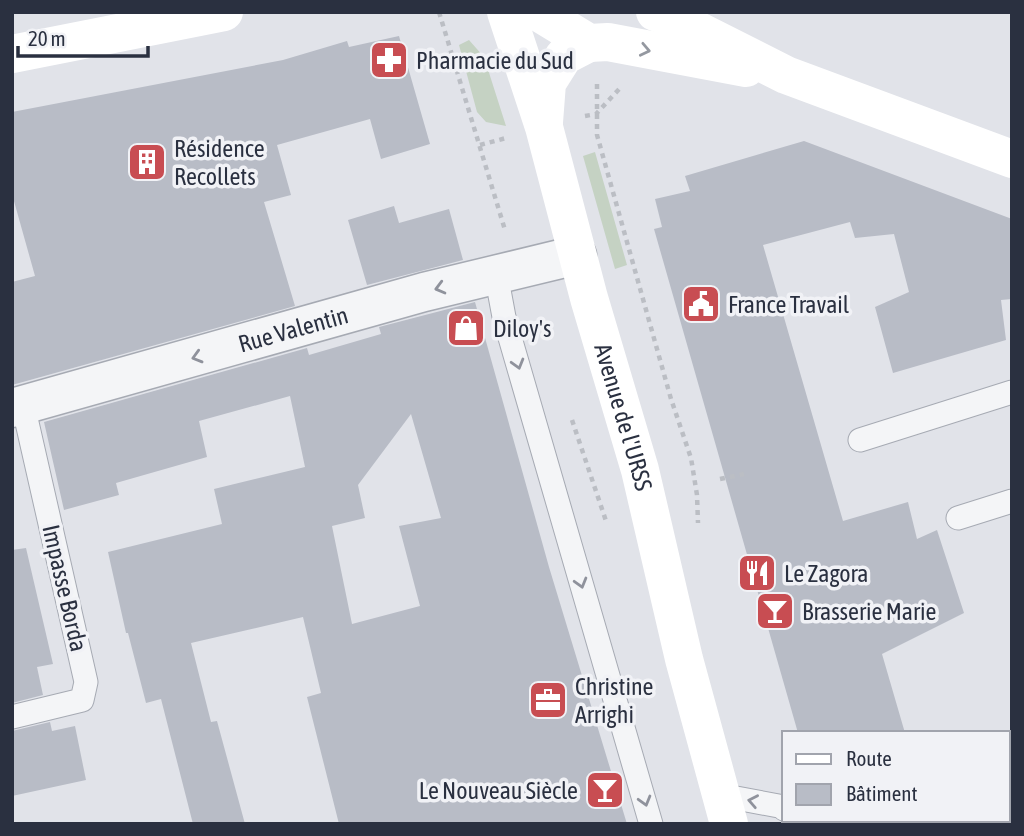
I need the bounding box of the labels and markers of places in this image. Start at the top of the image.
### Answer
pharmacy icon: Pharmacie du Sud [368,39,410,81]
place label: Pharmacie du Sud [416,47,574,74]
place label: Résidence Recollets [174,135,265,190]
building icon: Résidence Recollets [126,141,168,183]
public building icon: France Travail [680,283,722,325]
place label: France Travail [728,291,850,318]
shop icon: Diloy's [445,307,487,349]
place label: Diloy's [493,315,551,342]
restaurant icon: Le Zagora [736,552,778,594]
place label: Le Zagora [784,560,868,587]
bar icon: Brasserie Marie [754,590,796,632]
place label: Brasserie Marie [802,598,937,625]
place label: Christine Arrighi [575,673,653,728]
office icon: Christine Arrighi [527,679,569,721]
bar icon: Le Nouveau Siècle [584,769,626,811]
place label: Le Nouveau Siècle [419,777,578,804]

